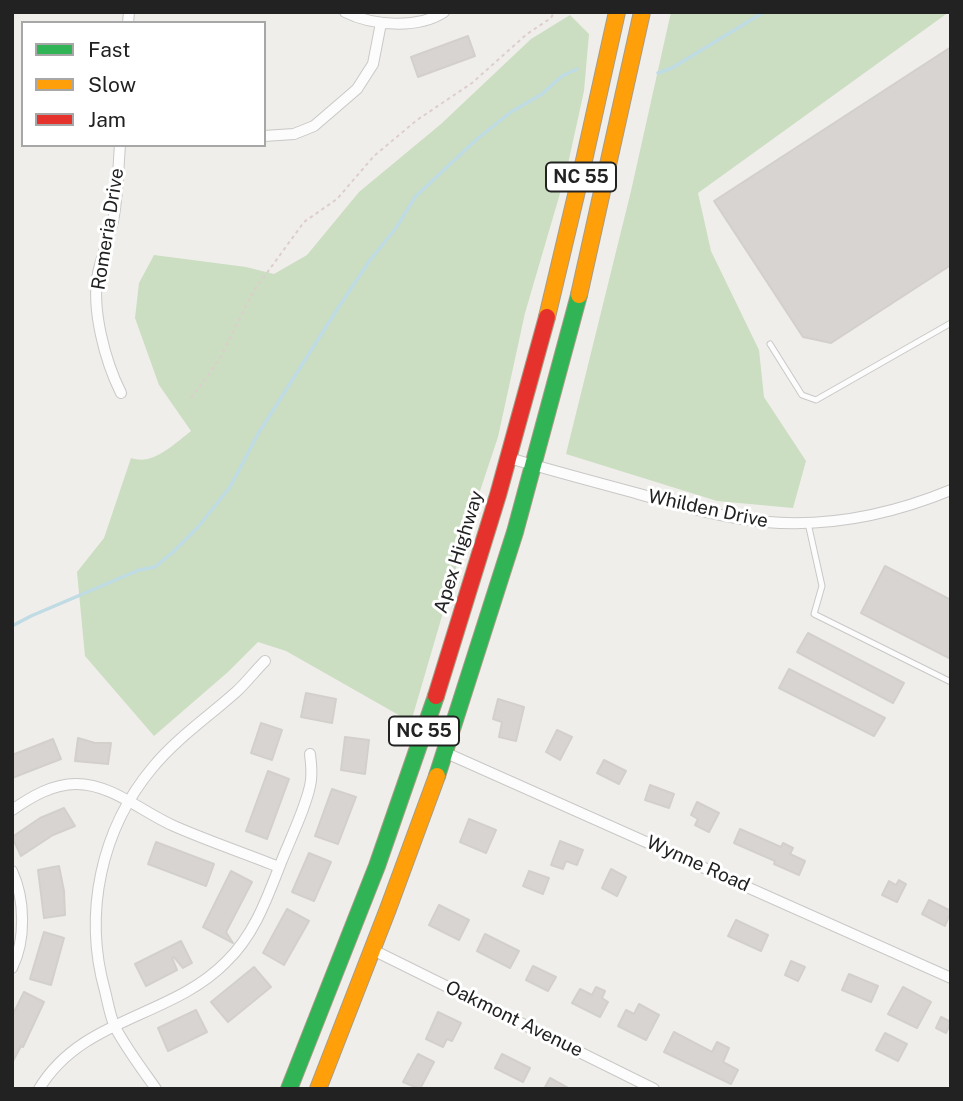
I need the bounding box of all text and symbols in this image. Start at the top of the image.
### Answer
legend [21,21,266,147]
text: Fast [88,37,130,62]
text: Slow [88,72,136,97]
text: Jam [88,107,126,132]
road number: NC 55 [546,162,616,192]
street label: Romeria Drive [87,166,129,292]
street label: Whilden Drive [646,485,770,533]
street label: Apex Highway [430,488,488,616]
road number: NC 55 [389,716,459,746]
street label: Wynne Road [643,831,753,897]
street label: Oakmont Avenue [442,976,586,1062]

